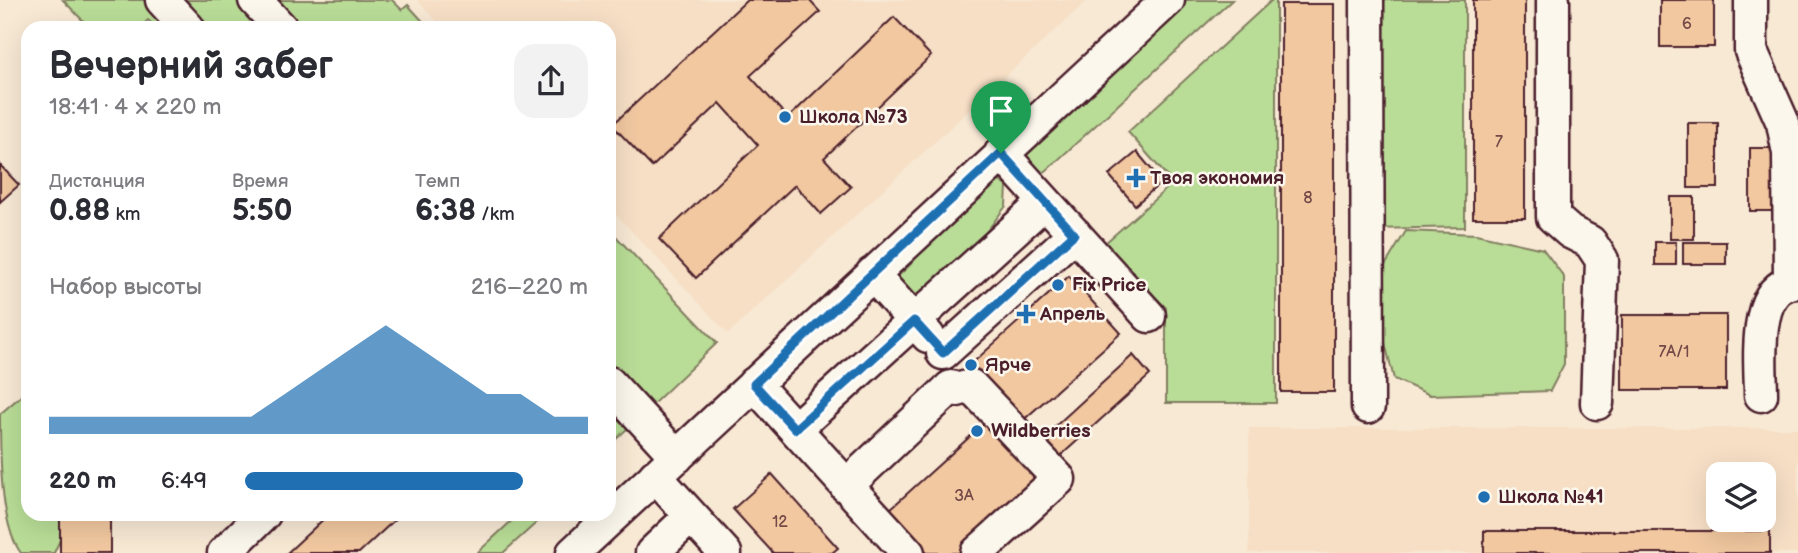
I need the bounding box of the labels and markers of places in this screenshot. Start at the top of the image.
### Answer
pin [971,81,1031,153]
place label: Школа №73 [799,106,908,129]
marker: Школа №73 [777,109,793,125]
place label: Твоя экономия [1150,167,1284,190]
marker: Твоя экономия [1128,170,1144,186]
place label: Fix Price [1072,274,1147,297]
marker: Fix Price [1050,277,1066,293]
place label: Апрель [1039,303,1105,326]
marker: Апрель [1018,306,1034,322]
place label: Ярче [985,354,1031,377]
marker: Ярче [963,357,979,373]
place label: Wildberries [991,420,1091,443]
marker: Wildberries [969,423,985,439]
place label: Школа №41 [1498,486,1604,509]
marker: Школа №41 [1476,489,1492,505]

